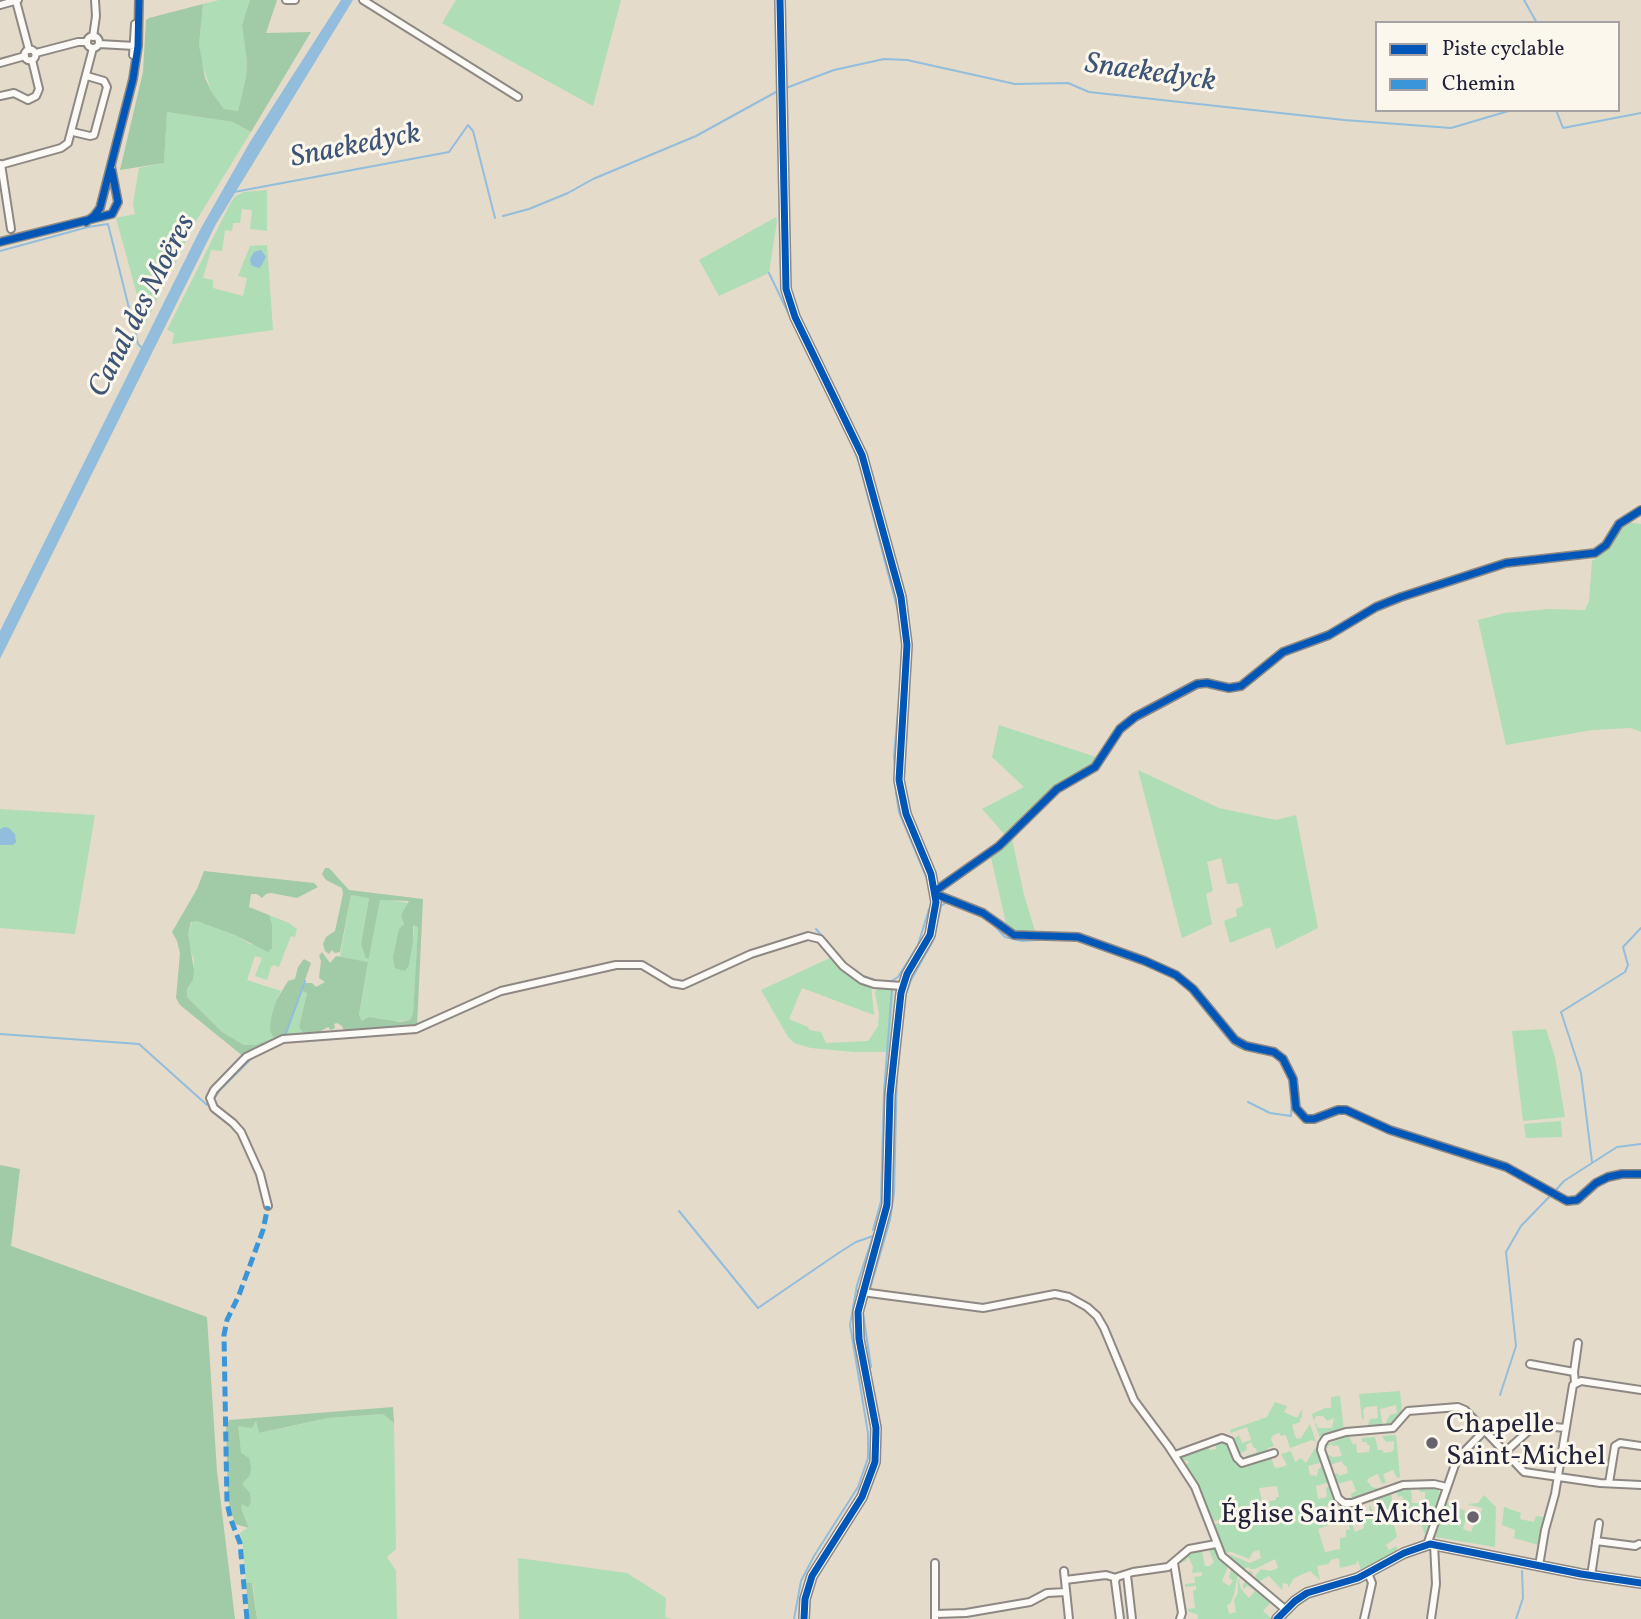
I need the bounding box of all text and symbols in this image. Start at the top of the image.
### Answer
legend [1375,21,1620,112]
text: Piste cyclable [1442,35,1564,64]
water label: Snaekedyck [1082,48,1218,102]
text: Chemin [1442,70,1516,99]
water label: Snaekedyck [288,118,424,178]
water label: Canal des Moëres [82,209,206,405]
place label: Chapelle Saint-Michel [1446,1410,1606,1476]
marker: Chapelle Saint-Michel [1424,1435,1440,1451]
place label: Église Saint-Michel [1221,1500,1459,1534]
marker: Église Saint-Michel [1465,1509,1481,1525]

